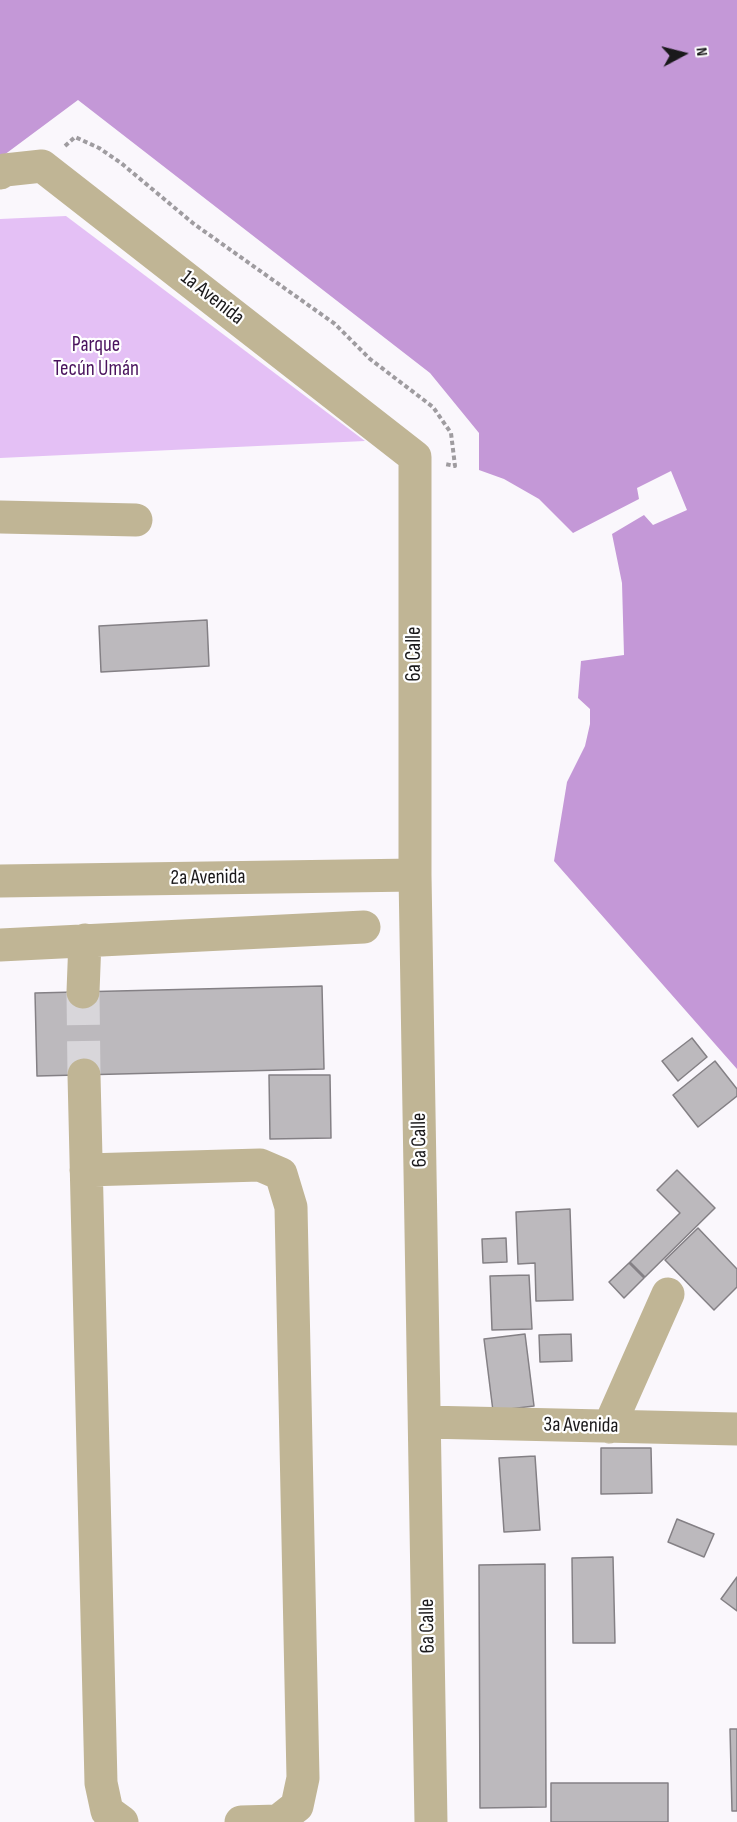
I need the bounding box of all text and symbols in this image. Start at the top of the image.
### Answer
north arrow [653,24,713,84]
text: N [691,46,711,57]
street label: 1a Avenida [175,265,249,331]
park label: Parque Tecún Umán [53,333,139,383]
street label: 6a Calle [402,627,428,681]
street label: 2a Avenida [170,865,246,891]
street label: 6a Calle [407,1112,433,1168]
street label: 3a Avenida [543,1413,619,1439]
street label: 6a Calle [415,1598,441,1654]

